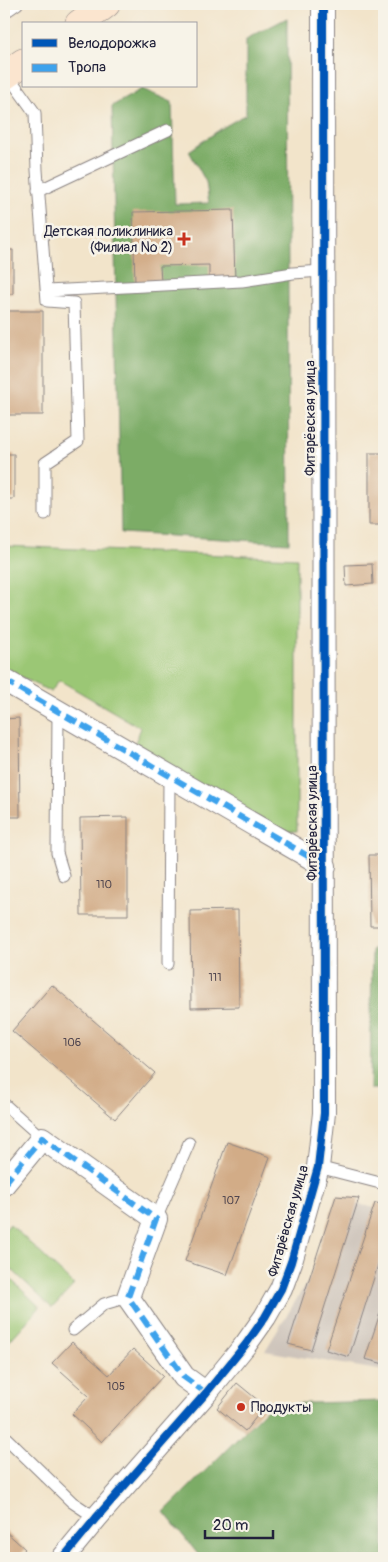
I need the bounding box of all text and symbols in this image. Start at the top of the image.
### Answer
legend [22,22,198,88]
text: Велодорожка [68,34,156,53]
text: Тропа [68,58,106,77]
place label: Детская поликлиника (Филиал № 2) [43,223,173,256]
marker: Детская поликлиника (Филиал № 2) [177,232,191,246]
street label: Фитарёвская улица [302,360,319,476]
street label: Фитарёвская улица [304,765,321,881]
house number: 110 [96,878,112,891]
house number: 111 [209,971,221,984]
house number: 106 [63,1036,81,1049]
street label: Фитарёвская улица [264,1163,312,1279]
house number: 107 [222,1194,240,1207]
house number: 105 [107,1380,125,1393]
place label: Продукты [251,1399,311,1416]
marker: Продукты [235,1401,247,1413]
scale bar [205,1507,273,1539]
text: 20 m [213,1516,248,1535]

